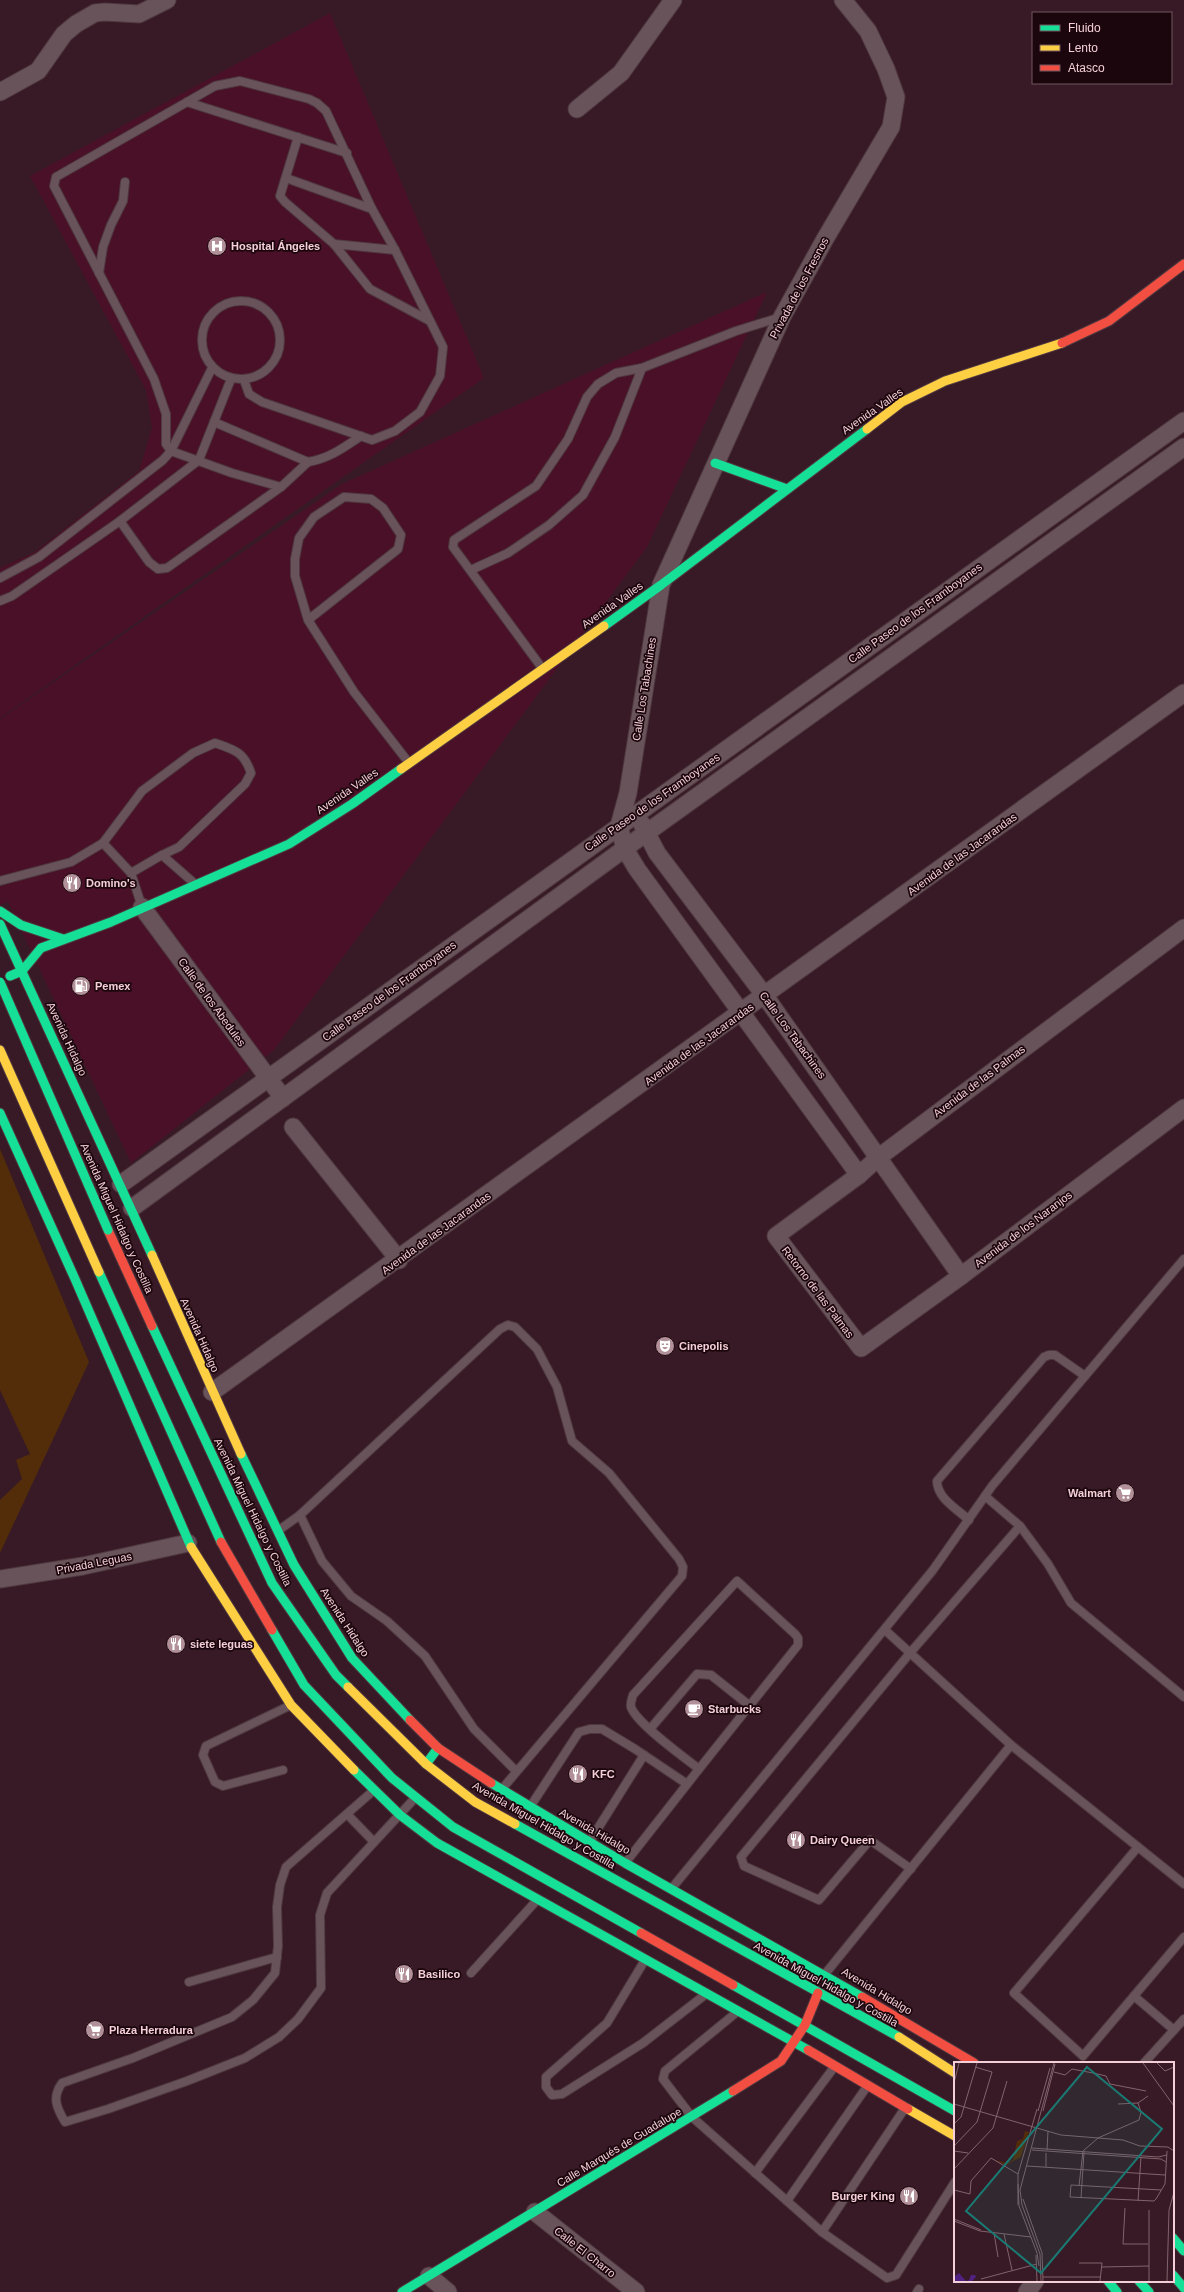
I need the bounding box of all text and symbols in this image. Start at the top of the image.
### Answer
legend [1032,12,1172,84]
text: Fluido [1068,21,1101,35]
text: Lento [1068,41,1098,55]
text: Atasco [1068,61,1105,75]
hospital icon: Hospital Ángeles [206,235,228,257]
street label: Privada de los Fresnos [767,235,831,340]
place label: Hospital Ángeles [231,240,320,252]
street label: Avenida Valles [839,385,905,436]
street label: Calle Paseo de los Framboyanes [846,560,984,665]
street label: Avenida Valles [579,579,645,630]
street label: Calle Los Tabachines [630,636,658,741]
street label: Calle Paseo de los Framboyanes [582,750,722,853]
street label: Avenida Valles [314,766,381,816]
street label: Avenida de las Jacarandas [905,810,1019,898]
restaurant icon: Domino's [61,872,83,894]
place label: Domino's [86,877,136,889]
street label: Calle Paseo de los Framboyanes [320,938,458,1043]
street label: Calle de los Abedules [176,956,248,1049]
fuel station icon: Pemex [70,975,92,997]
place label: Pemex [95,980,131,992]
street label: Calle Los Tabachines [757,989,829,1081]
street label: Avenida Hidalgo [45,1000,89,1078]
street label: Avenida de las Jacarandas [642,1000,756,1088]
street label: Avenida de las Palmas [931,1042,1028,1119]
street label: Avenida Miguel Hidalgo y Costilla [78,1141,156,1296]
street label: Avenida de los Naranjos [972,1188,1075,1270]
street label: Avenida de las Jacarandas [379,1189,493,1277]
street label: Retorno de las Palmas [780,1244,857,1340]
street label: Avenida Hidalgo [178,1296,222,1374]
theatre icon: Cinepolis [654,1335,676,1357]
place label: Cinepolis [679,1340,729,1352]
street label: Avenida Miguel Hidalgo y Costilla [212,1436,295,1589]
supermarket icon: Walmart [1114,1482,1136,1504]
place label: Walmart [1068,1487,1111,1499]
street label: Privada Leguas [55,1550,133,1576]
street label: Avenida Hidalgo [318,1585,372,1659]
restaurant icon: siete leguas [165,1633,187,1655]
place label: siete leguas [190,1638,253,1650]
cafe icon: Starbucks [683,1698,705,1720]
place label: Starbucks [708,1703,761,1715]
restaurant icon: KFC [567,1763,589,1785]
place label: KFC [592,1768,615,1780]
street label: Avenida Miguel Hidalgo y Costilla [470,1779,618,1871]
street label: Avenida Hidalgo [557,1806,633,1856]
restaurant icon: Dairy Queen [785,1829,807,1851]
place label: Dairy Queen [810,1834,875,1846]
street label: Avenida Miguel Hidalgo y Costilla [752,1939,901,2029]
restaurant icon: Basilico [393,1963,415,1985]
street label: Avenida Hidalgo [840,1965,914,2017]
place label: Basilico [418,1968,460,1980]
supermarket icon: Plaza Herradura [84,2019,106,2041]
place label: Plaza Herradura [109,2024,194,2036]
inset map [954,2062,1174,2282]
street label: Calle Marqués de Guadalupe [555,2105,683,2189]
restaurant icon: Burger King [898,2185,920,2207]
place label: Burger King [831,2190,895,2202]
street label: Calle El Charro [552,2224,618,2280]

